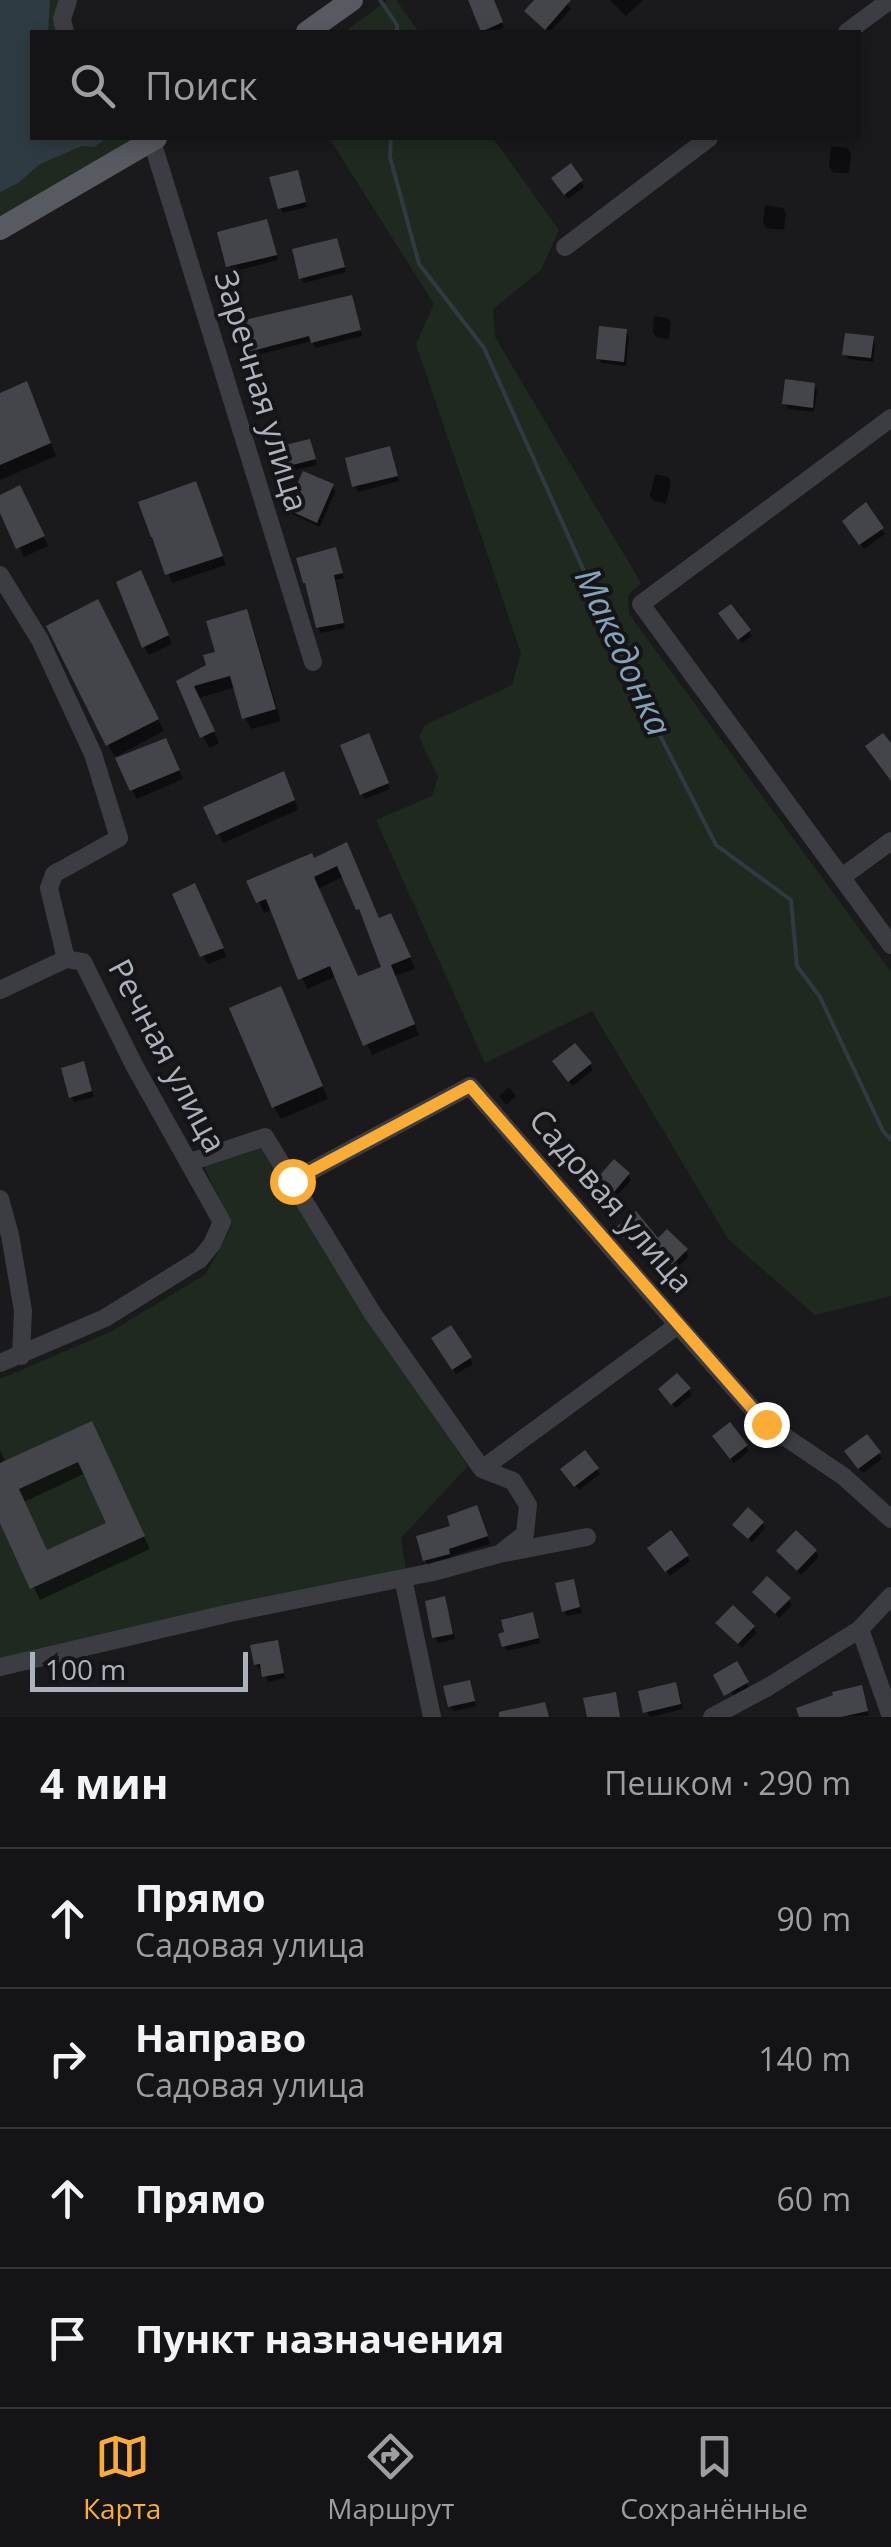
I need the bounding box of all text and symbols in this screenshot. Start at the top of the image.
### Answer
search box [30,30,861,140]
icon: search [65,58,120,113]
text: Поиск [145,59,258,111]
street label: Заречная улица [205,265,320,516]
water label: Македонка [565,560,684,743]
street label: Речная улица [99,951,237,1160]
street label: Садовая улица [520,1099,704,1301]
route start [270,1159,316,1205]
route end [744,1402,790,1448]
scale bar [30,1647,248,1692]
text: 100 m [45,1650,126,1688]
text: 4 мин [40,1754,168,1811]
text: Пешком · 290 m [604,1761,851,1804]
text: Прямо [135,1871,266,1923]
icon: ahead [40,1891,95,1946]
text: 90 m [776,1897,851,1940]
text: Садовая улица [135,1923,365,1966]
text: Направо [135,2011,306,2063]
icon: right [40,2031,95,2086]
text: 140 m [758,2037,851,2080]
text: Садовая улица [135,2063,365,2106]
icon: ahead [40,2171,95,2226]
text: Прямо [135,2172,266,2224]
text: 60 m [776,2177,851,2220]
icon: arrive [40,2311,95,2366]
text: Пункт назначения [135,2312,504,2364]
tab: Карта [83,2429,161,2527]
tab: Маршрут [327,2429,454,2527]
tab: Сохранённые [620,2429,808,2527]

